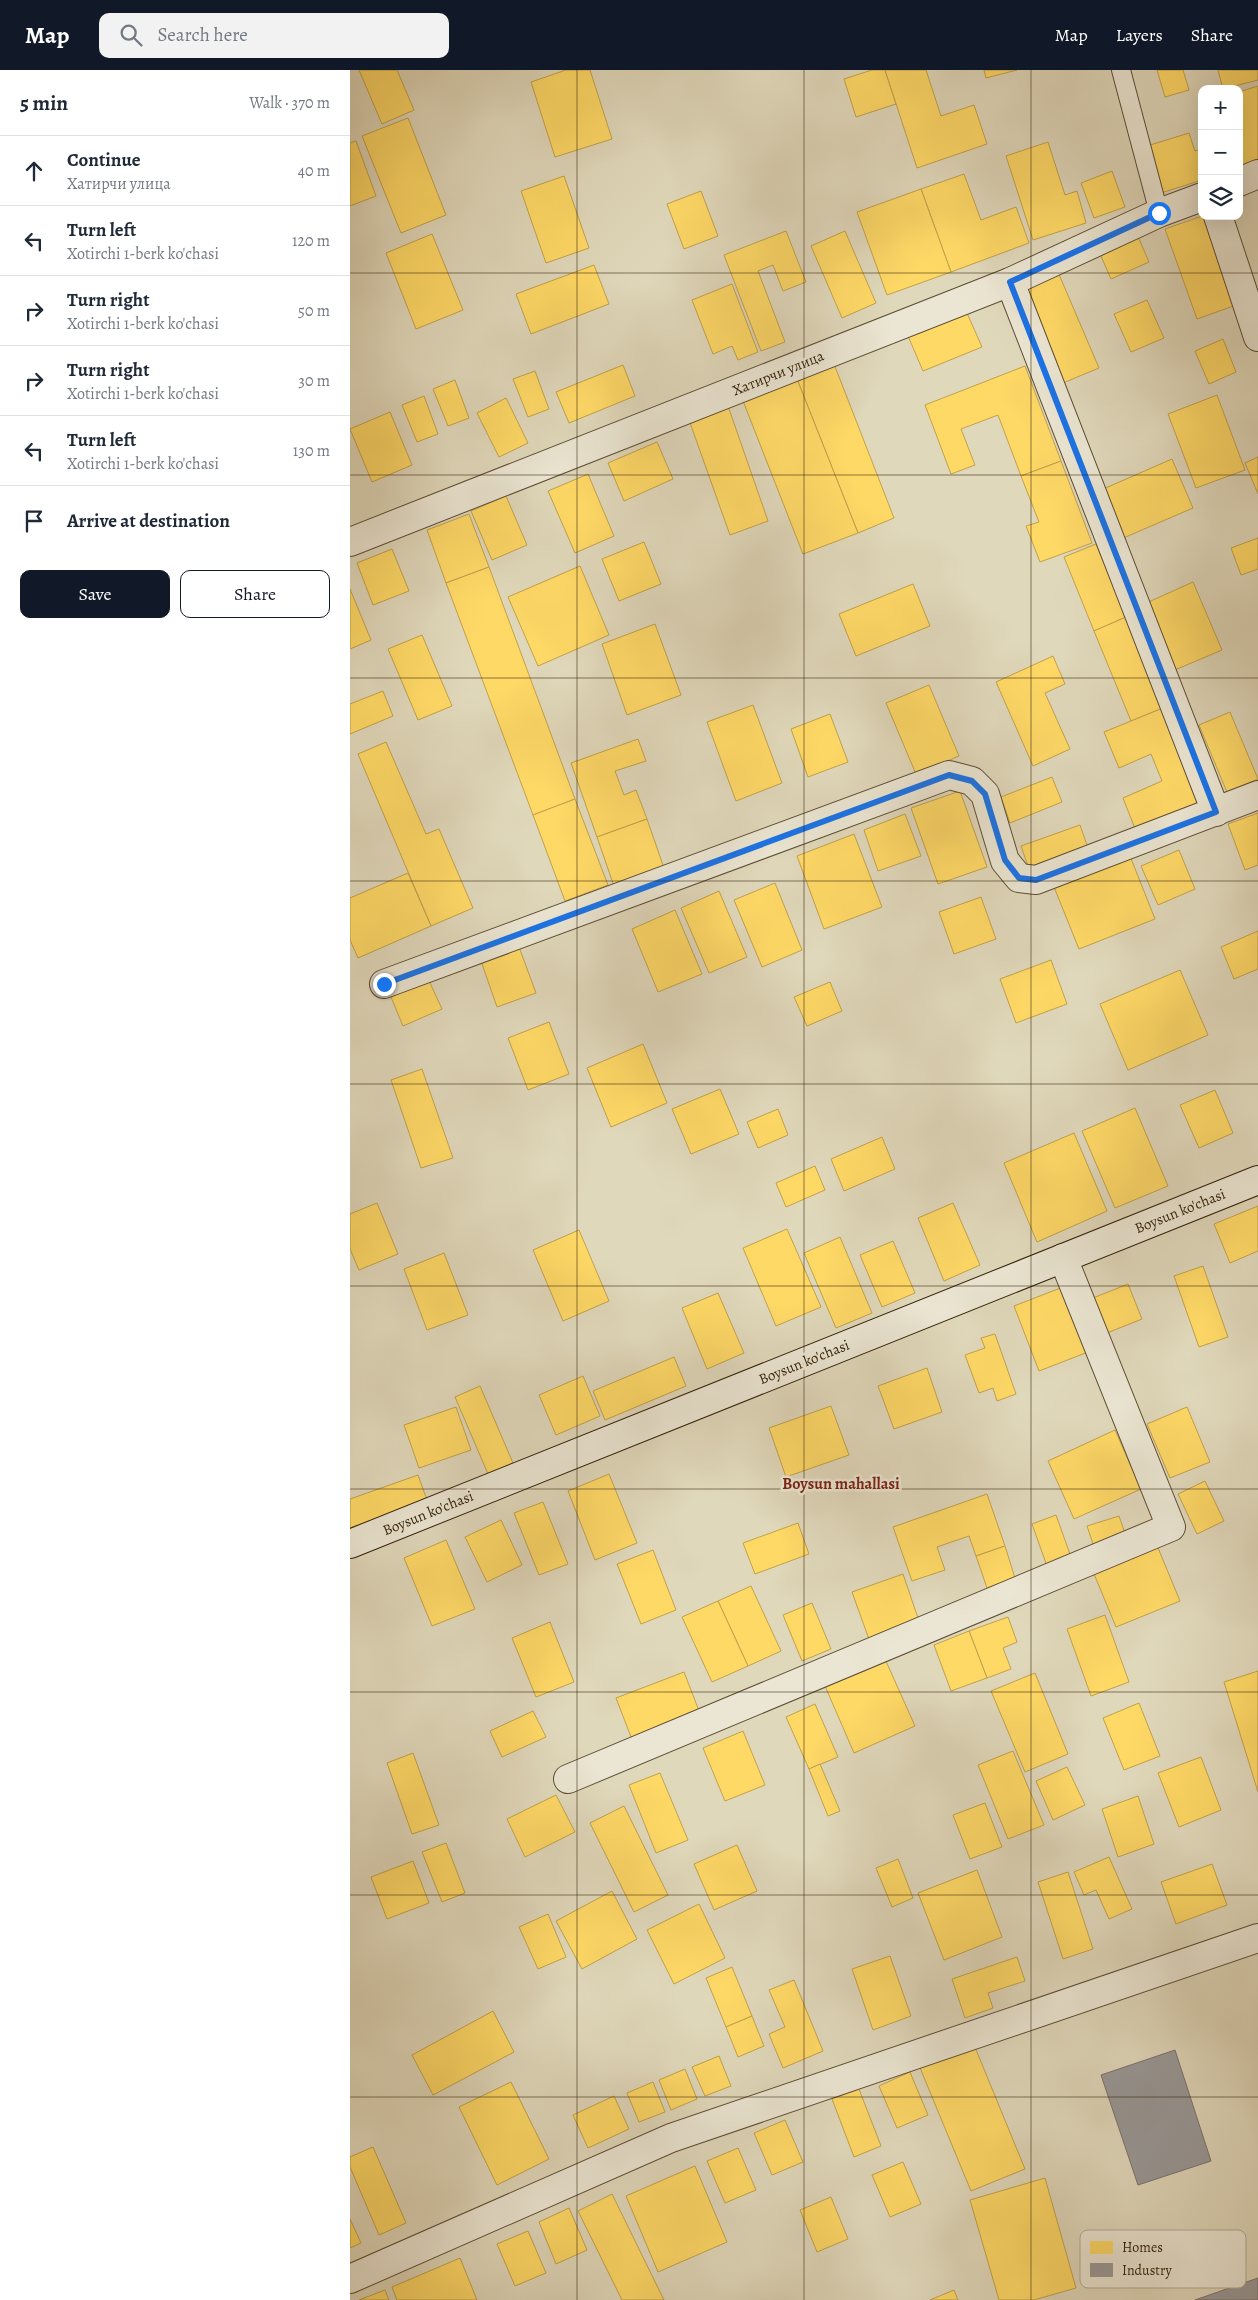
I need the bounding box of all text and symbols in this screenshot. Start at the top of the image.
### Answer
search box [99,13,449,58]
text: Map [25,19,69,51]
icon: search [117,21,145,49]
text: Search here [157,22,248,48]
text: Map [1055,23,1088,47]
text: Layers [1116,23,1163,47]
text: Share [1191,23,1233,47]
map controls [1198,85,1243,220]
button: + [1198,85,1243,130]
text: 5 min [20,89,68,117]
text: Walk · 370 m [249,92,330,114]
button: − [1198,130,1243,175]
text: Continue [67,147,141,173]
icon: ahead [20,157,48,185]
text: 40 m [298,160,330,182]
text: Хатирчи улица [67,173,171,195]
button: layers [1198,175,1243,220]
route start [1148,202,1171,225]
text: Turn left [67,217,136,243]
icon: left [20,227,48,255]
text: 120 m [292,230,330,252]
text: Xotirchi 1-berk ko'chasi [67,243,219,265]
text: Turn right [67,287,149,313]
icon: right [20,297,48,325]
text: 50 m [298,300,330,322]
text: Xotirchi 1-berk ko'chasi [67,313,219,335]
street label: Хатирчи улица [729,345,827,400]
text: Turn right [67,357,149,383]
icon: right [20,367,48,395]
text: 30 m [298,370,330,392]
text: Xotirchi 1-berk ko'chasi [67,383,219,405]
text: Turn left [67,427,136,453]
icon: left [20,437,48,465]
text: 130 m [293,440,330,462]
text: Xotirchi 1-berk ko'chasi [67,453,219,475]
icon: arrive [20,507,48,535]
text: Arrive at destination [67,508,230,534]
button: Save [20,570,170,618]
button: Share [180,570,330,618]
route end [373,973,396,996]
street label: Boysun ko'chasi [1132,1184,1228,1238]
street label: Boysun ko'chasi [756,1335,852,1389]
district label: Boysun mahallasi [782,1473,900,1495]
street label: Boysun ko'chasi [380,1486,476,1540]
legend [1080,2230,1246,2288]
text: Homes [1122,2238,1163,2257]
text: Industry [1122,2261,1172,2280]

